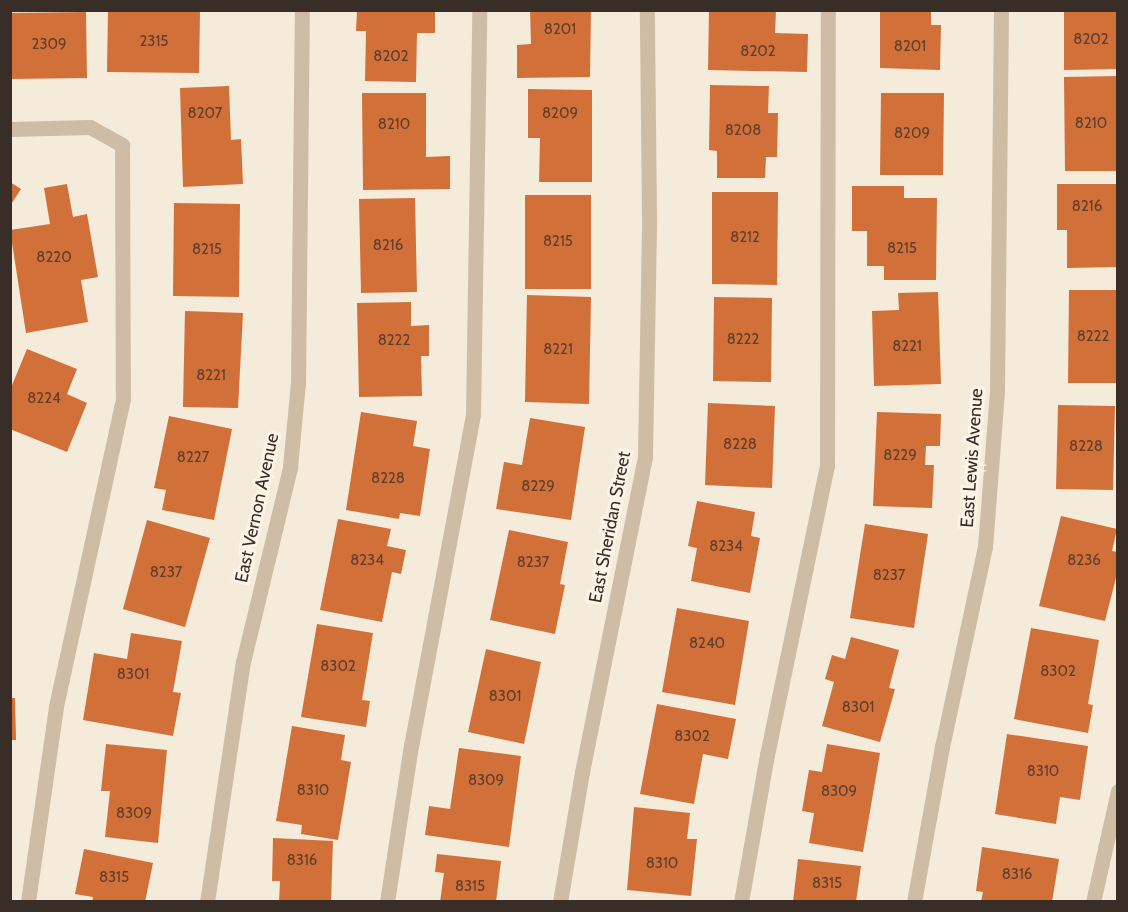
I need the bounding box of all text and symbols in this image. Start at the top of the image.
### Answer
house number: 8201 [544,21,576,39]
house number: 8202 [1073,31,1109,49]
house number: 2315 [140,33,168,51]
house number: 2309 [32,36,66,54]
house number: 8201 [894,38,926,56]
house number: 8202 [740,43,776,61]
house number: 8202 [373,48,409,66]
house number: 8207 [188,105,222,123]
house number: 8209 [542,105,578,123]
house number: 8210 [1075,115,1107,133]
house number: 8210 [378,116,410,134]
house number: 8208 [725,122,761,140]
house number: 8209 [894,125,930,143]
house number: 8216 [1072,198,1102,216]
house number: 8212 [730,229,760,247]
house number: 8215 [543,233,573,251]
house number: 8216 [373,237,403,255]
house number: 8215 [887,240,917,258]
house number: 8215 [192,241,222,259]
house number: 8220 [36,249,72,267]
house number: 8222 [1077,328,1109,346]
house number: 8222 [727,331,759,349]
house number: 8222 [378,332,410,350]
house number: 8221 [892,338,922,356]
house number: 8221 [543,341,573,359]
house number: 8221 [196,367,226,385]
street label: East Lewis Avenue [956,388,988,528]
house number: 8224 [27,390,61,408]
street label: East Vernon Avenue [231,431,283,585]
house number: 8228 [723,436,757,454]
house number: 8228 [1069,438,1103,456]
house number: 8229 [883,447,917,465]
house number: 8227 [177,449,209,467]
street label: East Sheridan Street [585,449,635,605]
house number: 8228 [371,470,405,488]
house number: 8229 [521,478,555,496]
house number: 8234 [709,538,743,556]
house number: 8234 [350,552,384,570]
house number: 8236 [1067,552,1101,570]
house number: 8237 [517,554,549,572]
house number: 8237 [150,564,182,582]
house number: 8237 [873,567,905,585]
house number: 8240 [689,635,725,653]
house number: 8302 [320,658,356,676]
house number: 8302 [1040,663,1076,681]
house number: 8301 [117,666,149,684]
house number: 8301 [489,688,521,706]
house number: 8301 [842,699,874,717]
house number: 8302 [674,728,710,746]
house number: 8310 [1027,763,1059,781]
house number: 8309 [468,772,504,790]
house number: 8310 [297,782,329,800]
house number: 8309 [821,783,857,801]
house number: 8309 [116,805,152,823]
house number: 8316 [287,852,317,870]
house number: 8310 [646,855,678,873]
house number: 8316 [1002,866,1032,884]
house number: 8315 [99,869,129,887]
house number: 8315 [812,875,842,893]
house number: 8315 [455,878,485,896]

